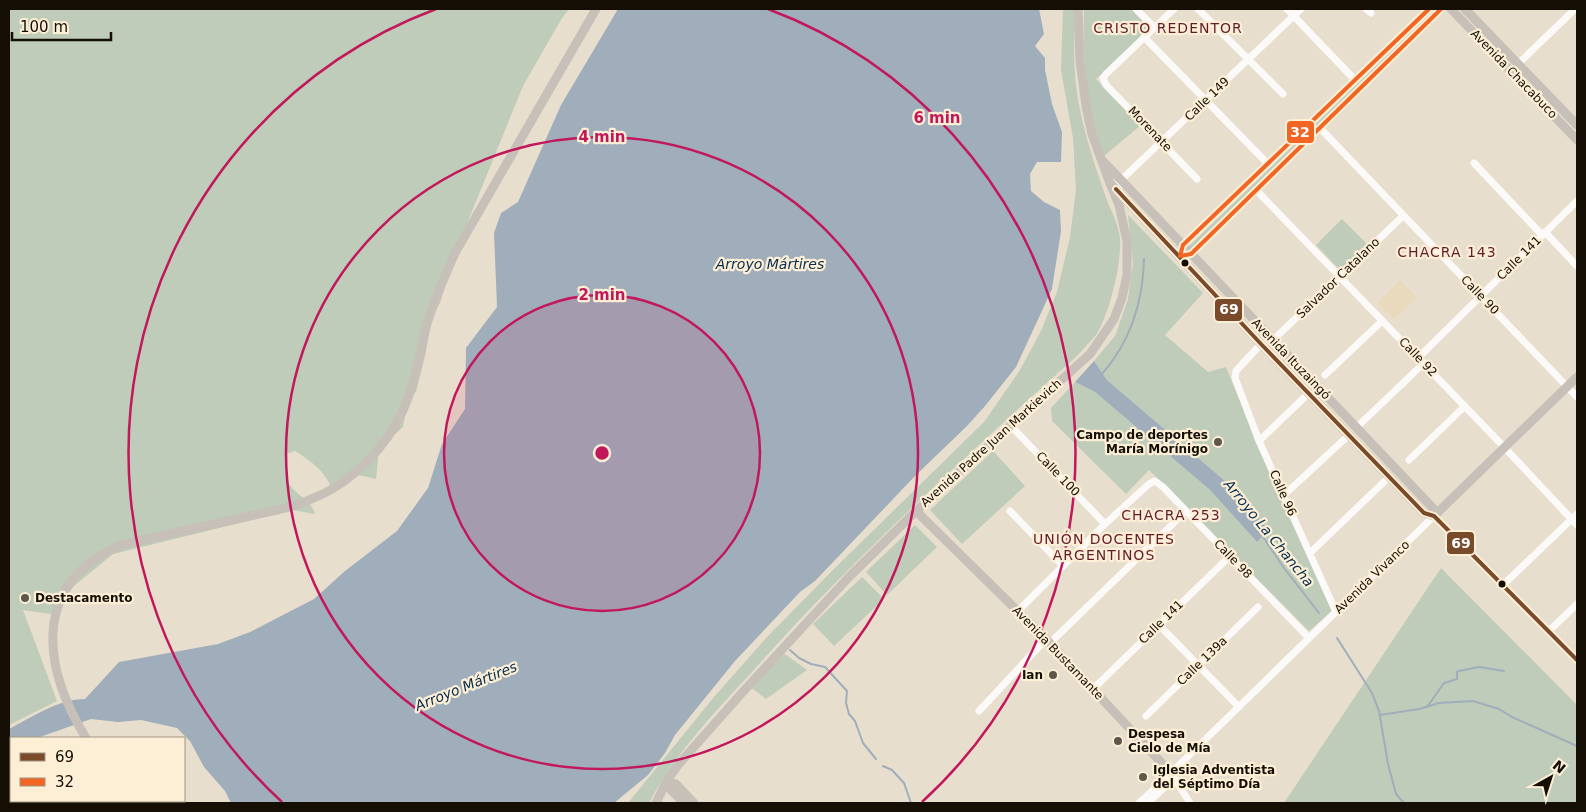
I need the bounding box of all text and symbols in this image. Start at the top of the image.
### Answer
scale bar [12,10,111,42]
text: 100 m [20,18,68,36]
district label: CRISTO REDENTOR [1093,20,1243,36]
street label: Avenida Chacabuco [1468,27,1560,121]
street label: Calle 149 [1182,74,1232,124]
street label: Morenate [1125,104,1175,154]
text: 6 min [913,109,961,127]
line badge: 32 [1286,120,1315,144]
text: 32 [1290,124,1310,140]
text: 4 min [578,128,626,146]
street label: Calle 141 [1494,233,1544,283]
street label: Salvador Catalano [1294,235,1382,321]
district label: CHACRA 143 [1397,244,1497,260]
water label: Arroyo Mártires [715,256,824,272]
unlabelled marker [1180,258,1190,268]
street label: Calle 90 [1458,273,1502,317]
text: 2 min [578,286,626,304]
line badge: 69 [1214,298,1243,322]
text: 69 [1219,301,1239,317]
street label: Avenida Ituzaingó [1249,316,1333,402]
street label: Calle 92 [1396,335,1440,379]
street label: Avenida Padre Juan Markievich [918,376,1064,510]
place label: Campo de deportes María Morínigo [1076,428,1208,456]
marker: Campo de deportes María Morínigo [1212,436,1224,448]
centre of rings [593,444,611,462]
street label: Calle 100 [1033,449,1083,499]
street label: Calle 96 [1267,468,1299,518]
water label: Arroyo La Chancha [1220,475,1317,590]
district label: CHACRA 253 [1121,507,1221,523]
district label: UNIÓN DOCENTES ARGENTINOS [1033,530,1175,563]
line badge: 69 [1446,531,1475,555]
text: 69 [1451,535,1471,551]
street label: Calle 98 [1211,537,1255,581]
street label: Avenida Vivanco [1332,538,1412,616]
unlabelled marker [1497,579,1507,589]
place label: Destacamento [35,591,132,605]
marker: Destacamento [19,592,31,604]
street label: Calle 141 [1136,597,1186,647]
street label: Avenida Bustamante [1010,603,1106,703]
street label: Calle 139a [1174,634,1230,688]
water label: Arroyo Mártires [412,658,519,714]
place label: Ian [1022,668,1043,682]
marker: Ian [1047,669,1059,681]
place label: Despesa Cielo de Mía [1128,727,1211,755]
marker: Despesa Cielo de Mía [1112,735,1124,747]
legend [10,737,185,802]
text: 69 [55,748,74,766]
north arrow [1526,752,1576,802]
text: N [1550,757,1569,777]
place label: Iglesia Adventista del Séptimo Día [1153,763,1275,791]
marker: Iglesia Adventista del Séptimo Día [1137,771,1149,783]
text: 32 [55,773,74,791]

